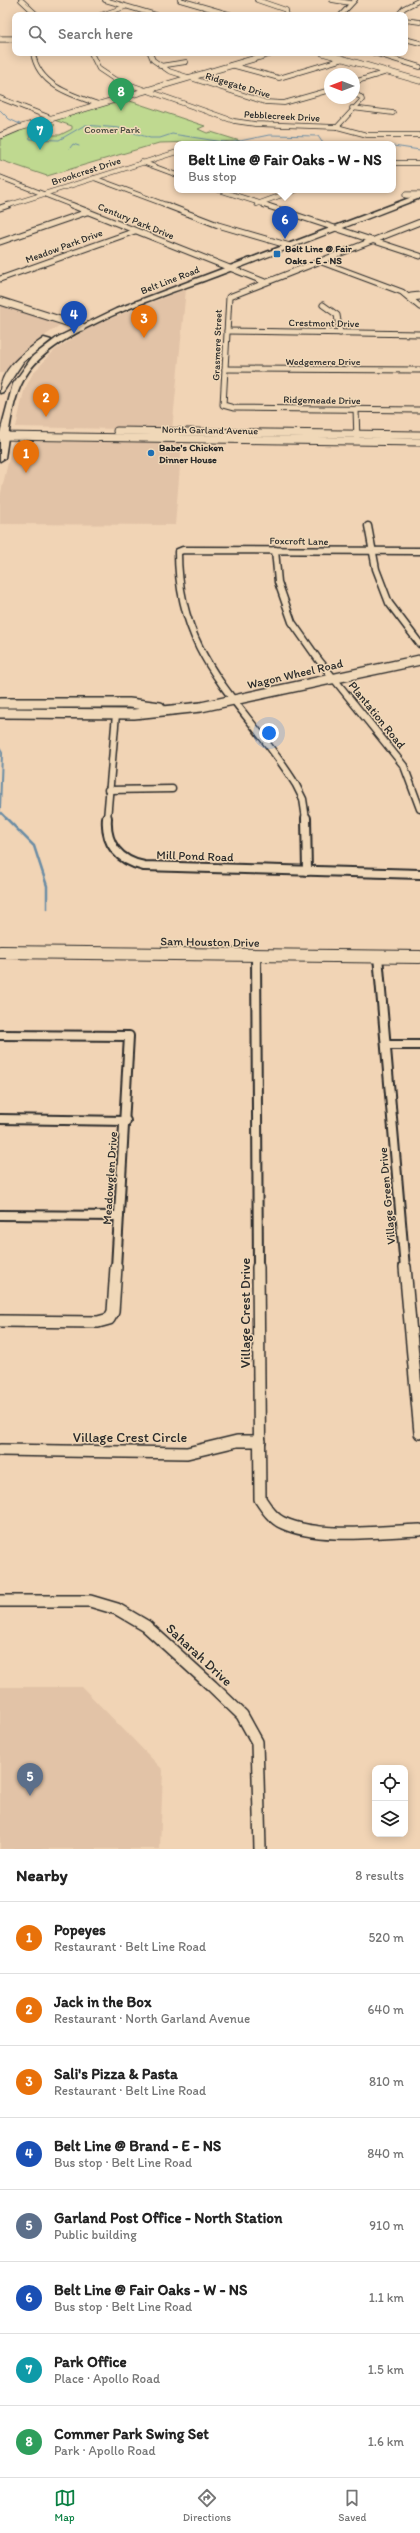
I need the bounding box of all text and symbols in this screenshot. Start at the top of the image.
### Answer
search box [12,12,408,56]
icon: search [26,23,48,45]
text: Search here [58,25,133,43]
north arrow [324,68,360,104]
street label: Ridgegate Drive [204,69,272,101]
pin: 8 [108,78,134,111]
street label: Pebblecreek Drive [244,108,321,124]
pin: 7 [27,117,53,150]
park label: Coomer Park [84,123,141,136]
popup [174,141,396,193]
text: Belt Line @ Fair Oaks - W - NS [188,151,382,169]
street label: Brookcrest Drive [50,154,123,188]
text: Bus stop [188,169,237,184]
street label: Century Park Drive [96,200,176,242]
pin: 6 [272,206,298,239]
street label: Meadow Park Drive [24,226,105,266]
place label: Belt Line @ Fair Oaks - E - NS [285,242,353,267]
marker: Belt Line @ Fair Oaks - E - NS [272,249,282,259]
street label: Belt Line Road [139,263,202,297]
pin: 4 [61,301,87,334]
pin: 3 [131,305,157,338]
street label: Grasmere Street [209,309,225,381]
street label: Crestmont Drive [289,316,360,330]
street label: Wedgemere Drive [286,355,361,368]
pin: 2 [33,384,59,417]
street label: Ridgemeade Drive [283,393,361,407]
street label: North Garland Avenue [162,423,258,437]
pin: 1 [13,440,39,473]
place label: Babe's Chicken Dinner House [159,441,224,466]
marker: Babe's Chicken Dinner House [146,448,156,458]
street label: Foxcroft Lane [270,534,329,548]
street label: Wagon Wheel Road [246,656,345,692]
street label: Plantation Road [346,679,409,752]
your location [259,723,279,743]
street label: Mill Pond Road [156,848,234,864]
street label: Sam Houston Drive [160,934,260,950]
street label: Meadowglen Drive [100,1131,120,1225]
street label: Village Green Drive [376,1146,398,1245]
street label: Village Crest Drive [237,1257,254,1368]
street label: Village Crest Circle [73,1429,188,1446]
street label: Saharah Drive [162,1620,236,1690]
pin: 5 [17,1763,43,1796]
map controls [372,1765,408,1837]
button: locate [372,1765,408,1801]
button: layers [372,1801,408,1837]
text: Nearby [16,1865,68,1885]
text: 8 results [355,1868,404,1883]
text: Popeyes [54,1921,106,1939]
text: 1 [26,1930,32,1945]
text: 520 m [368,1930,404,1945]
text: Restaurant · Belt Line Road [54,1939,206,1954]
text: Jack in the Box [54,1993,151,2011]
text: 2 [26,2002,32,2017]
text: 640 m [367,2002,404,2017]
text: Restaurant · North Garland Avenue [54,2011,250,2026]
text: Sali's Pizza & Pasta [54,2065,178,2083]
text: 3 [25,2074,33,2089]
text: 810 m [369,2074,404,2089]
text: Restaurant · Belt Line Road [54,2083,206,2098]
text: Belt Line @ Brand - E - NS [54,2137,221,2155]
text: 4 [25,2146,33,2161]
text: 840 m [367,2146,404,2161]
text: Bus stop · Belt Line Road [54,2155,192,2170]
text: Garland Post Office - North Station [54,2209,283,2227]
text: 5 [26,2218,32,2233]
text: 910 m [369,2218,404,2233]
text: Public building [54,2227,137,2242]
text: Belt Line @ Fair Oaks - W - NS [54,2281,247,2299]
text: 6 [26,2290,32,2305]
text: 1.1 km [369,2290,404,2305]
text: Bus stop · Belt Line Road [54,2299,192,2314]
text: Park Office [54,2353,127,2371]
text: 7 [26,2362,32,2377]
text: 1.5 km [368,2362,404,2377]
text: Place · Apollo Road [54,2371,160,2386]
text: Commer Park Swing Set [54,2425,209,2443]
text: 8 [25,2434,33,2449]
text: 1.6 km [368,2434,404,2449]
text: Park · Apollo Road [54,2443,156,2458]
tab: Map [54,2487,76,2524]
tab: Directions [183,2487,231,2524]
tab: Saved [338,2487,366,2524]

